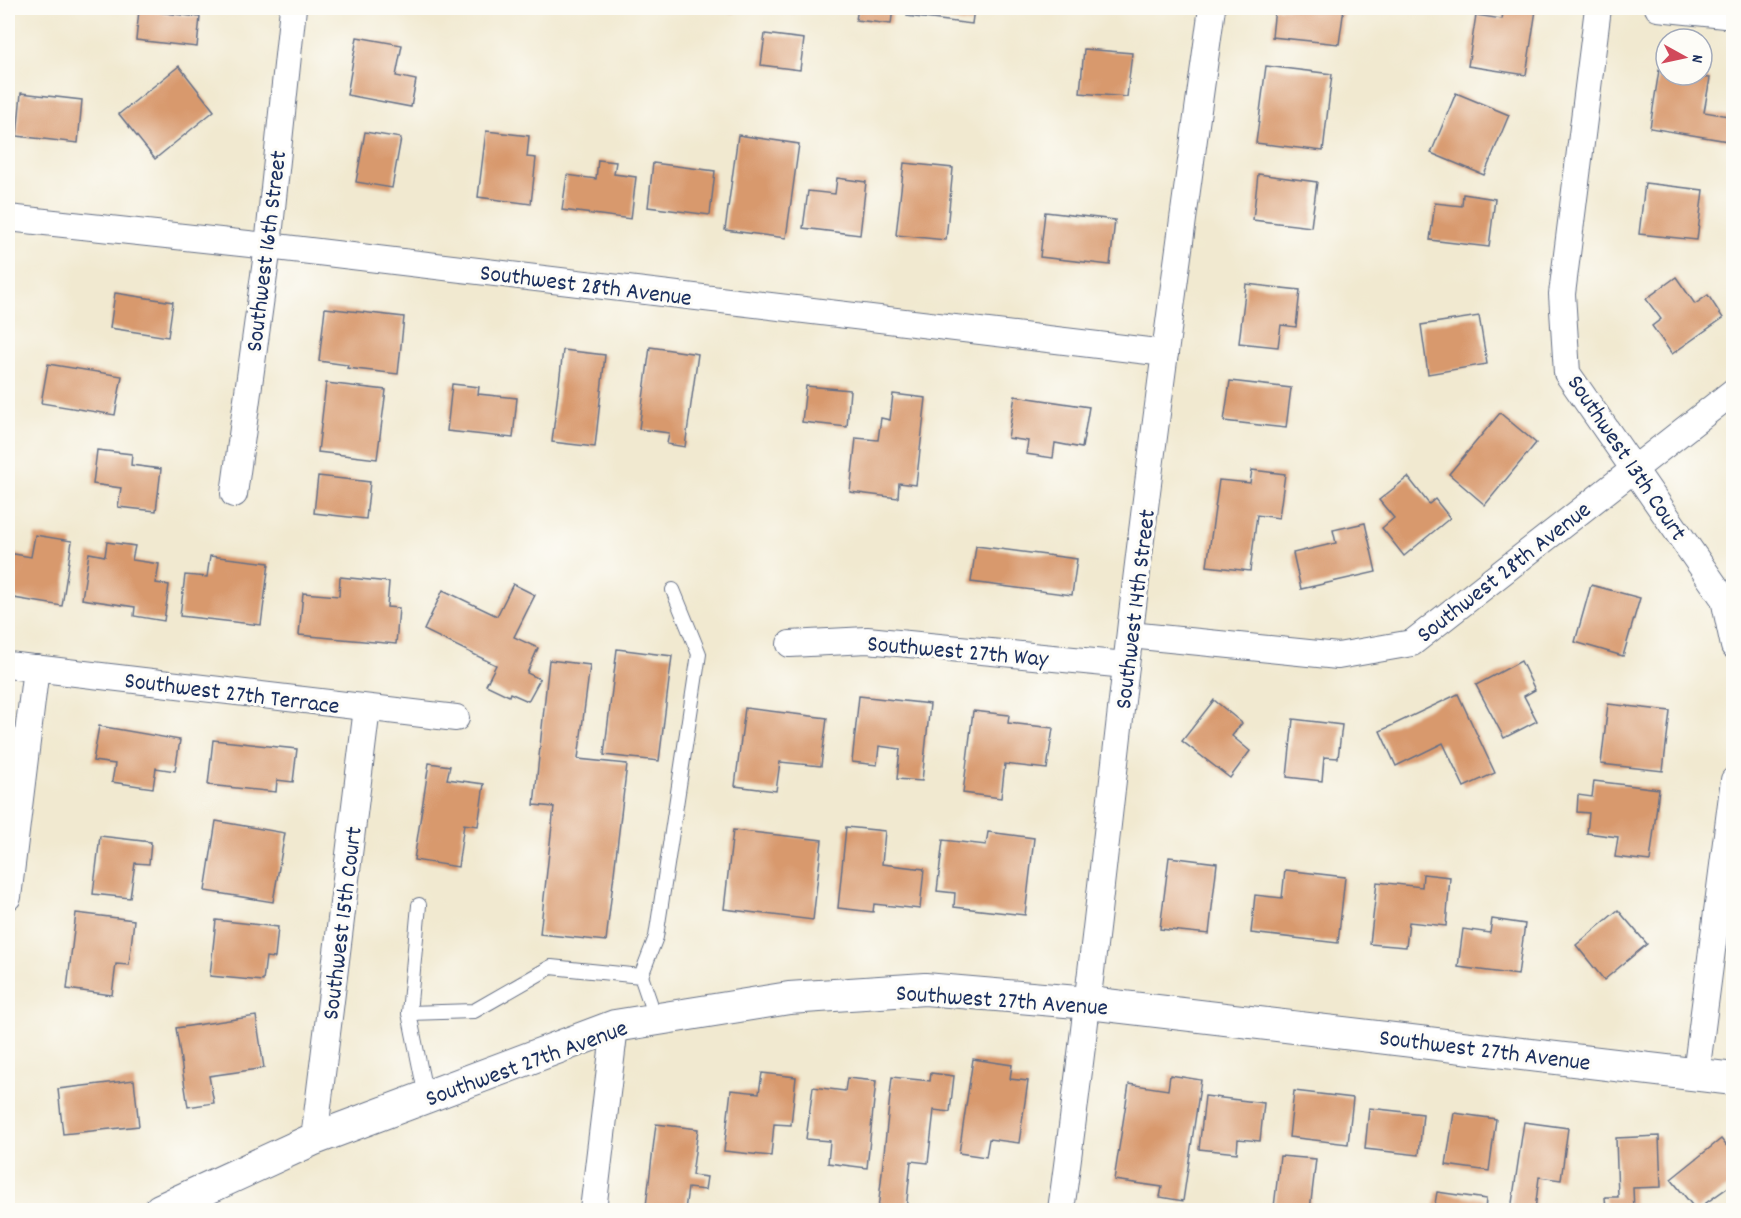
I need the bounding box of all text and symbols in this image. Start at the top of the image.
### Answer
north arrow [1654,27,1714,87]
text: N [1684,53,1708,64]
street label: Southwest 16th Street [239,149,297,354]
street label: Southwest 28th Avenue [478,257,693,317]
street label: Southwest 13th Court [1557,369,1694,549]
street label: Southwest 28th Avenue [1410,494,1599,652]
street label: Southwest 14th Street [1108,507,1166,711]
street label: Southwest 27th Way [866,628,1051,678]
street label: Southwest 27th Terrace [122,665,341,725]
street label: Southwest 15th Court [315,825,373,1022]
street label: Southwest 27th Avenue [895,978,1109,1026]
street label: Southwest 27th Avenue [421,1012,633,1117]
street label: Southwest 27th Avenue [1377,1022,1592,1082]

